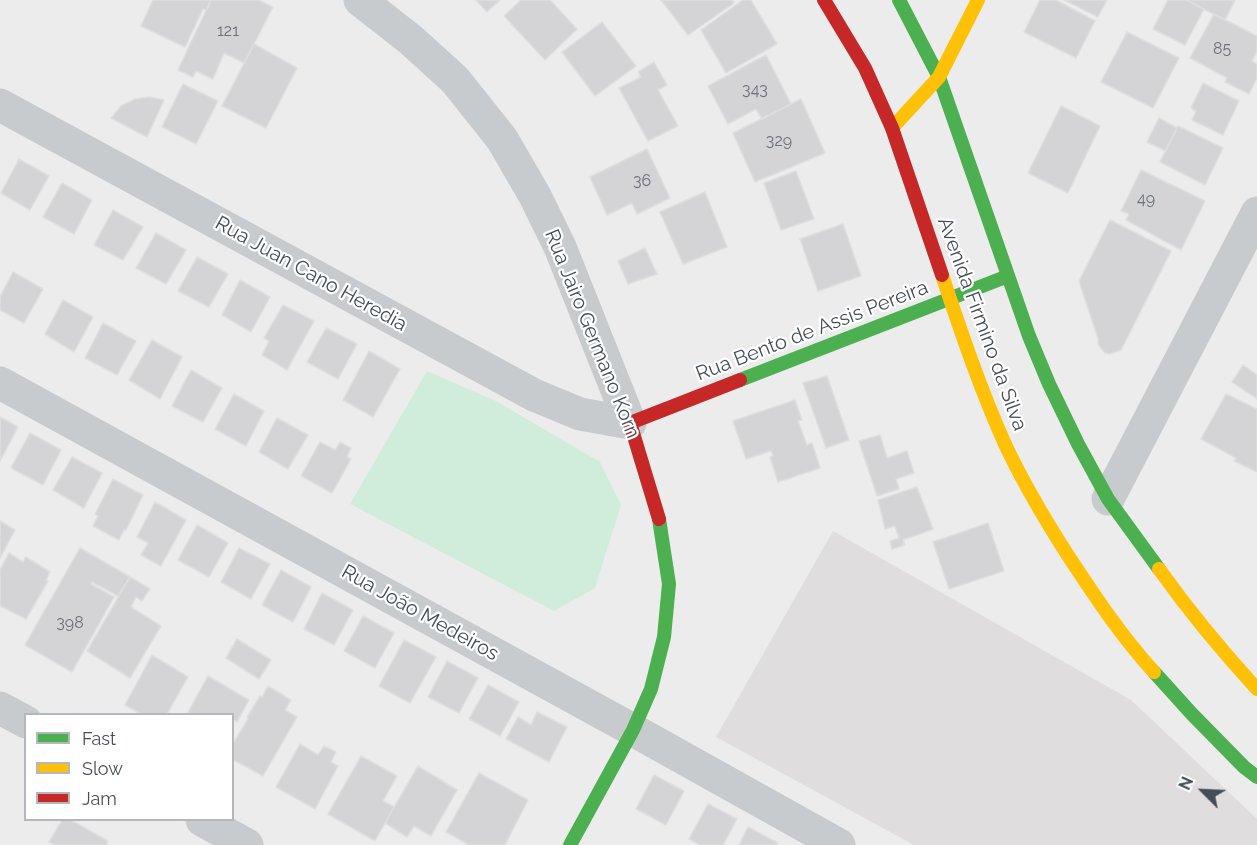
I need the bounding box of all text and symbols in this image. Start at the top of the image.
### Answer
house number: 121 [217,21,239,41]
house number: 85 [1213,39,1231,59]
house number: 343 [742,80,768,100]
house number: 329 [766,131,792,151]
house number: 36 [633,171,651,191]
house number: 49 [1137,189,1155,209]
street label: Rua Juan Cano Heredia [211,211,411,337]
street label: Avenida Firmino da Silva [932,214,1032,434]
street label: Rua Jairo Germano Korn [539,226,645,442]
street label: Rua Bento de Assis Pereira [693,276,931,386]
street label: Rua João Medeiros [337,560,503,666]
house number: 398 [56,613,84,633]
legend [24,713,234,821]
text: Fast [82,728,116,749]
text: Slow [82,758,123,779]
north arrow [1173,761,1233,821]
text: N [1175,774,1197,793]
text: Jam [82,788,117,809]

